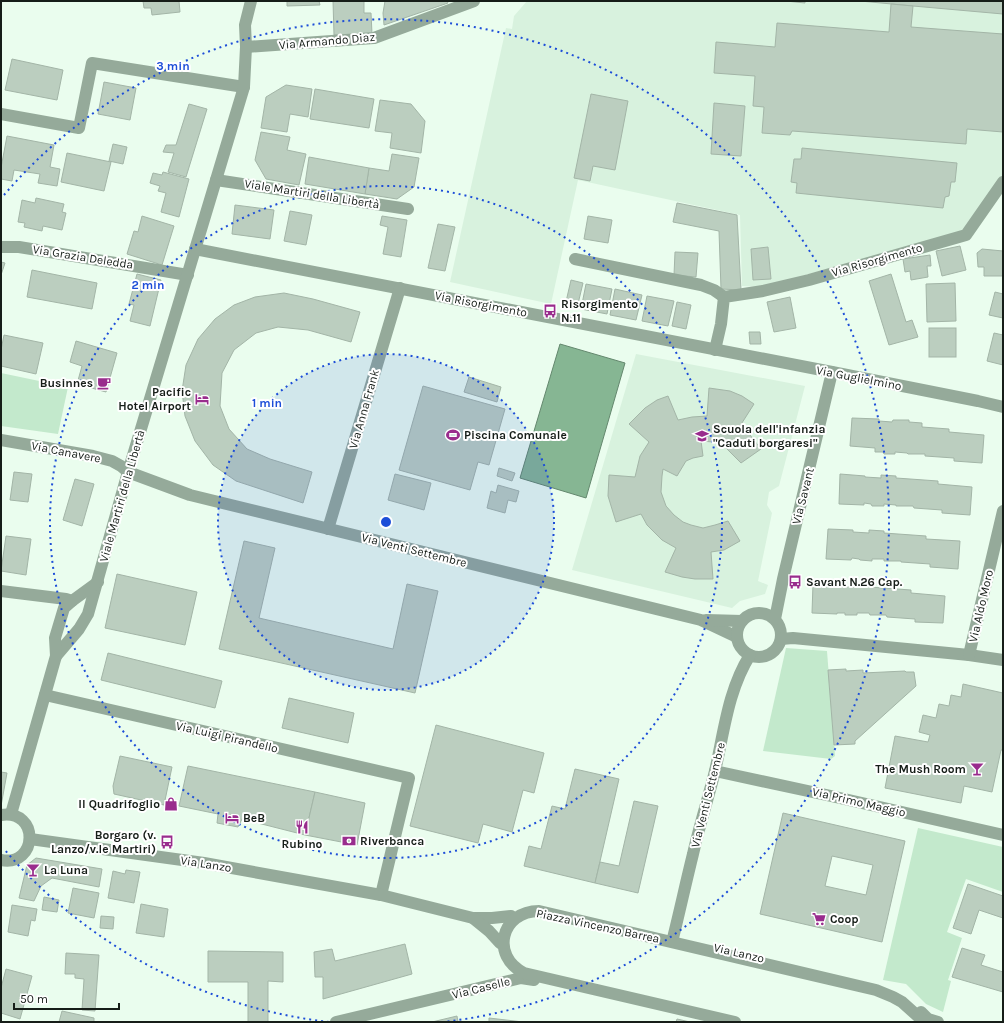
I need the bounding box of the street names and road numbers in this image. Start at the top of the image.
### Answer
street label: Via Armando Diaz [278,30,376,52]
street label: Viale Martiri della Libertà [243,176,381,212]
street label: Via Risorgimento [830,240,924,280]
street label: Via Grazia Deledda [32,242,134,272]
street label: Via Risorgimento [434,288,528,320]
street label: Via Guglielmino [815,363,903,393]
street label: Via Anna Frank [346,368,382,450]
street label: Viale Martiri della Libertà [96,428,148,564]
street label: Via Canavere [30,438,102,466]
street label: Via Savant [789,466,817,526]
street label: Via Venti Settembre [360,530,468,570]
street label: Via Aldo Moro [966,568,996,644]
street label: Via Luigi Pirandello [175,718,279,756]
street label: Via Venti Settembre [688,741,728,849]
street label: Via Primo Maggio [811,784,907,820]
street label: Via Lanzo [179,853,233,875]
street label: Piazza Vincenzo Barrea [535,906,661,946]
street label: Via Lanzo [712,940,766,966]
street label: Via Caselle [451,974,511,1002]

